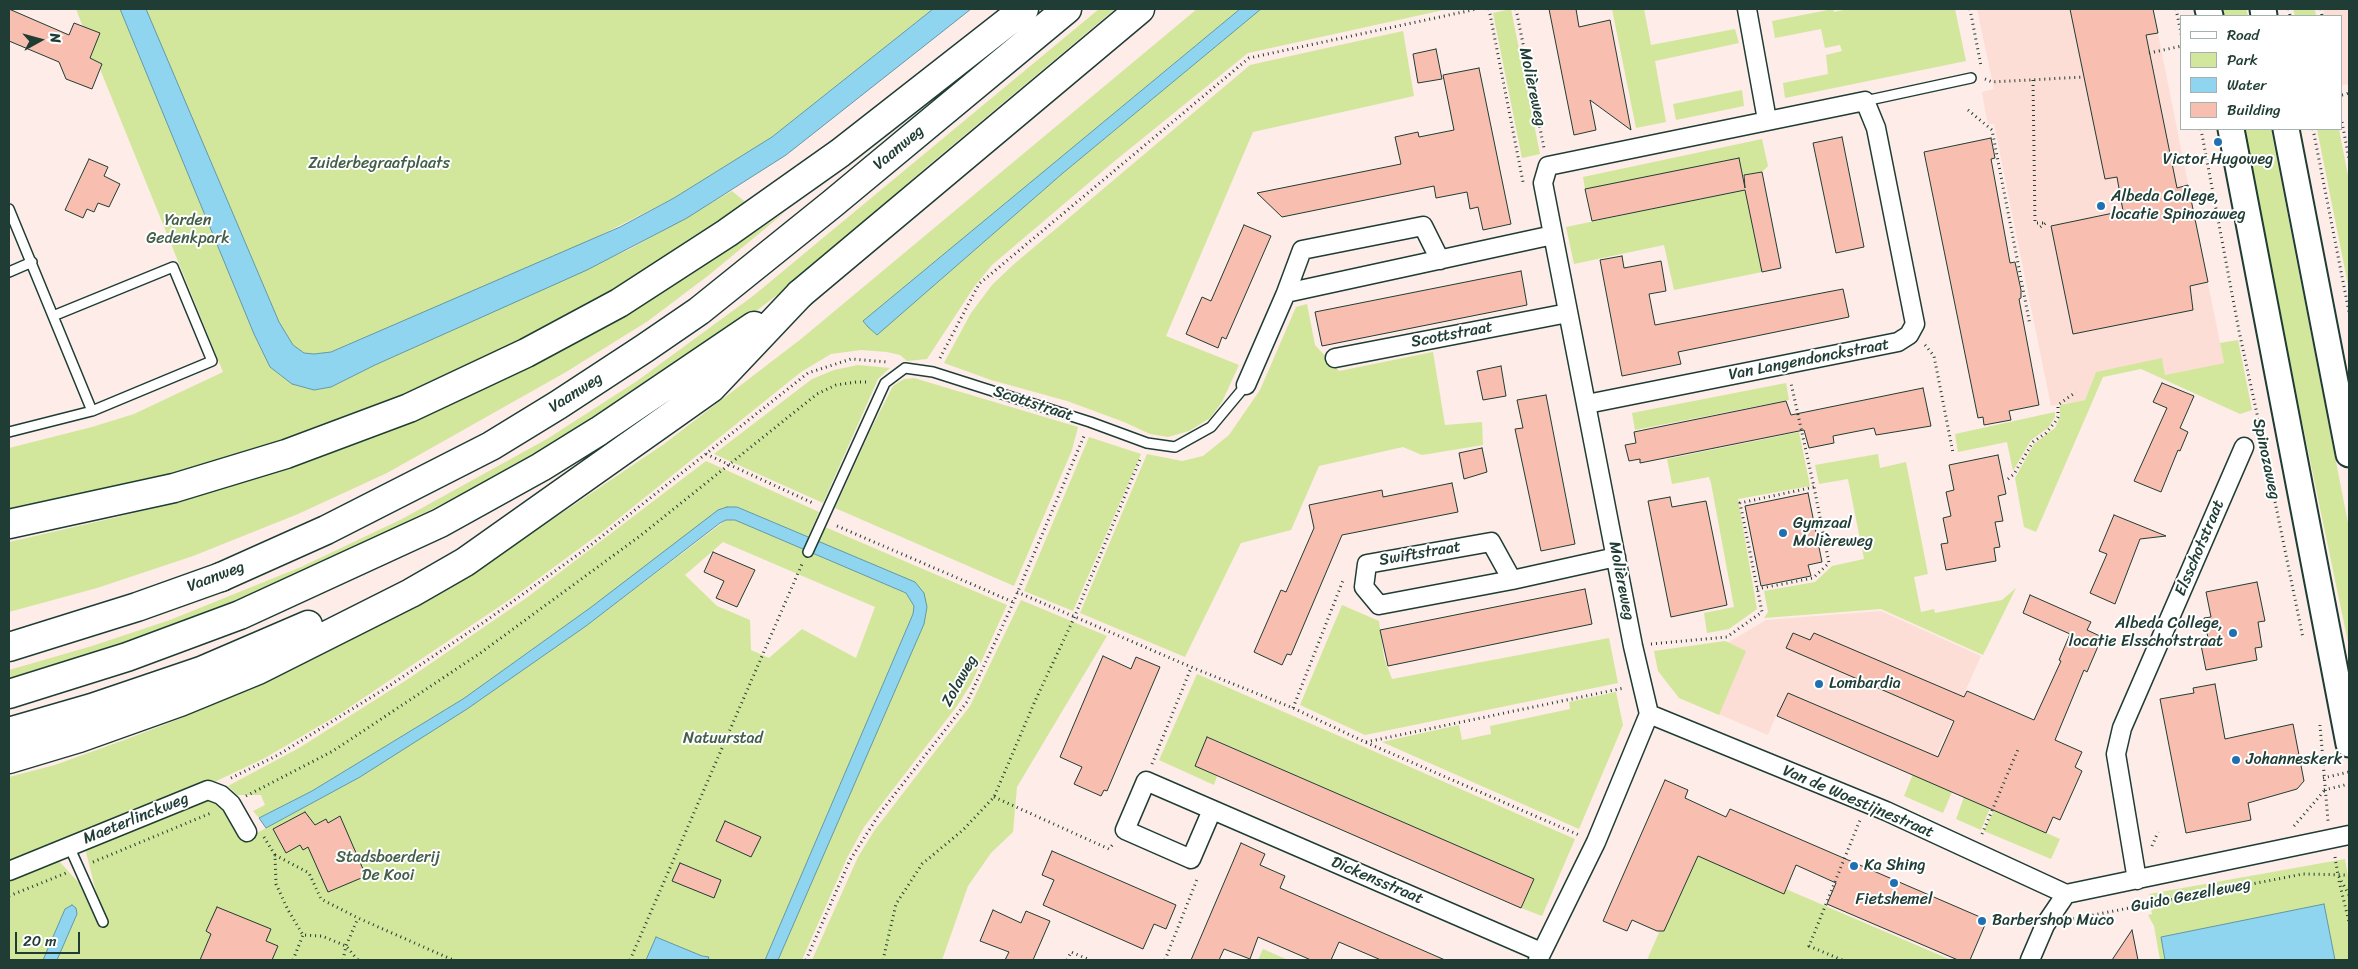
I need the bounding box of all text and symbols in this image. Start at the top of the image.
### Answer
north arrow [15,15,65,65]
legend [2180,15,2343,130]
text: Road [2227,22,2259,48]
text: N [42,32,68,44]
street label: Molièreweg [1514,46,1550,128]
text: Park [2227,47,2258,73]
text: Water [2227,72,2267,98]
text: Building [2227,97,2281,123]
street label: Vaanweg [870,121,928,175]
marker: Victor Hugoweg [2212,136,2224,148]
place label: Victor Hugoweg [2163,150,2273,170]
park label: Zuiderbegraafplaats [308,154,450,174]
place label: Albeda College, locatie Spinozaweg [2111,187,2246,225]
marker: Albeda College, locatie Spinozaweg [2095,200,2107,212]
park label: Yarden Gedenkpark [146,211,230,249]
street label: Scottstraat [1410,318,1494,352]
street label: Van Langendonckstraat [1727,335,1891,385]
street label: Vaanweg [546,369,606,417]
street label: Scottstraat [991,382,1075,426]
street label: Spinozaweg [2248,417,2284,501]
street label: Elsschotstraat [2171,497,2229,599]
place label: Gymzaal Molièreweg [1793,514,1873,552]
marker: Gymzaal Molièreweg [1777,527,1789,539]
street label: Swiftstraat [1378,537,1462,571]
street label: Molièreweg [1604,540,1638,622]
street label: Vaanweg [185,557,247,597]
place label: Albeda College, locatie Elsschotstraat [2069,614,2223,652]
marker: Albeda College, locatie Elsschotstraat [2227,627,2239,639]
street label: Zolaweg [938,652,982,710]
place label: Lombardia [1829,674,1901,694]
marker: Lombardia [1813,678,1825,690]
park label: Natuurstad [683,729,763,749]
place label: Johanneskerk [2246,750,2342,770]
marker: Johanneskerk [2230,754,2242,766]
street label: Van de Woestijnestraat [1779,761,1937,843]
street label: Maeterlinckweg [80,789,192,849]
park label: Stadsboerderij De Kooi [336,848,440,886]
street label: Dickensstraat [1328,853,1426,909]
place label: Ka Shing [1864,856,1925,876]
marker: Ka Shing [1848,860,1860,872]
street label: Guido Gezelleweg [2129,875,2253,917]
marker: Fietshemel [1888,877,1900,889]
place label: Fietshemel [1856,890,1932,910]
place label: Barbershop Muco [1992,911,2114,931]
marker: Barbershop Muco [1976,915,1988,927]
scale bar [18,922,82,954]
text: 20 m [23,928,57,954]

